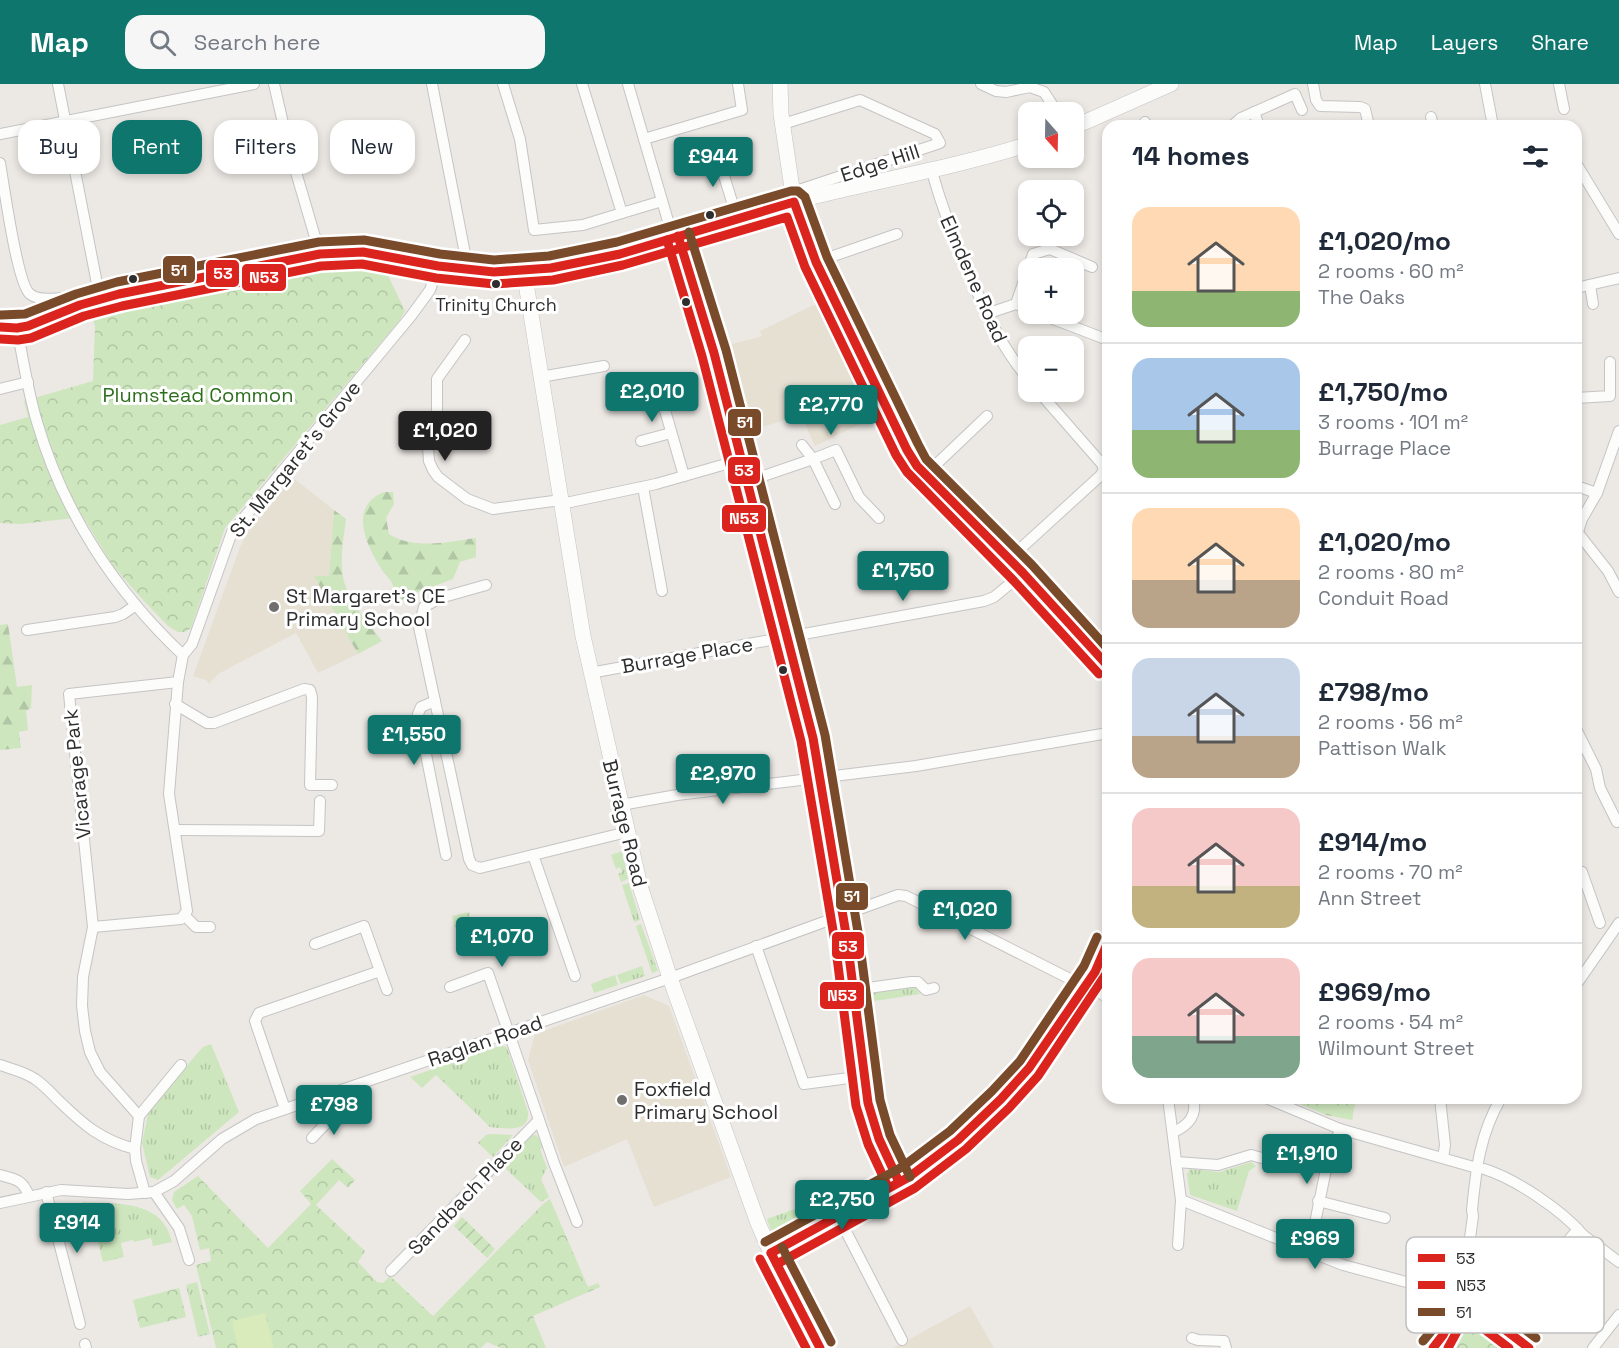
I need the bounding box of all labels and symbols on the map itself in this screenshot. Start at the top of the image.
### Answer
north arrow [1018,102,1084,168]
pin: £944 [677,137,749,188]
street label: Edge Hill [837,138,923,188]
unlabelled marker [704,209,716,221]
street label: Elmdene Road [934,211,1014,347]
line badge: 51 [162,255,196,284]
line badge: 53 [205,259,240,288]
text: 51 [171,260,187,281]
text: 53 [213,263,233,284]
line badge: N53 [241,263,287,292]
text: N53 [249,267,279,288]
unlabelled marker [127,273,139,285]
marker: Trinity Church [490,278,502,290]
place label: Trinity Church [435,293,557,316]
unlabelled marker [680,296,692,308]
pin: £2,010 [603,372,701,423]
street label: St. Margaret's Grove [224,375,366,543]
park label: Plumstead Common [103,382,293,408]
pin: £2,770 [782,385,880,436]
line badge: 51 [727,408,762,437]
pin: £1,020 [396,411,494,462]
text: 51 [737,412,753,433]
line badge: 53 [727,456,761,485]
text: 53 [734,460,754,481]
line badge: N53 [721,504,767,533]
text: N53 [729,508,759,529]
pin: £1,750 [854,551,952,602]
place label: St Margaret's CE Primary School [286,583,446,632]
marker: St Margaret's CE Primary School [267,600,281,614]
street label: Burrage Place [619,631,755,679]
unlabelled marker [777,664,789,676]
street label: Vicarage Park [57,707,97,840]
pin: £1,550 [365,715,463,766]
pin: £2,970 [674,754,772,805]
street label: Burrage Road [597,757,653,889]
line badge: 51 [835,882,869,911]
text: 51 [844,886,860,907]
pin: £1,020 [916,890,1014,941]
pin: £1,070 [453,917,551,968]
line badge: 53 [831,931,865,960]
text: 53 [838,936,858,957]
line badge: N53 [819,981,865,1010]
text: N53 [827,985,857,1006]
street label: Raglan Road [424,1009,546,1073]
place label: Foxfield Primary School [634,1076,778,1125]
pin: £798 [298,1085,370,1136]
marker: Foxfield Primary School [615,1093,629,1107]
street label: Sandbach Place [402,1131,528,1261]
pin: £1,910 [1258,1134,1356,1185]
pin: £2,750 [793,1180,891,1231]
pin: £914 [41,1203,113,1254]
pin: £969 [1279,1219,1351,1270]
legend [1406,1237,1604,1333]
text: 53 [1456,1248,1475,1269]
text: N53 [1456,1275,1486,1296]
text: 51 [1456,1302,1472,1323]

